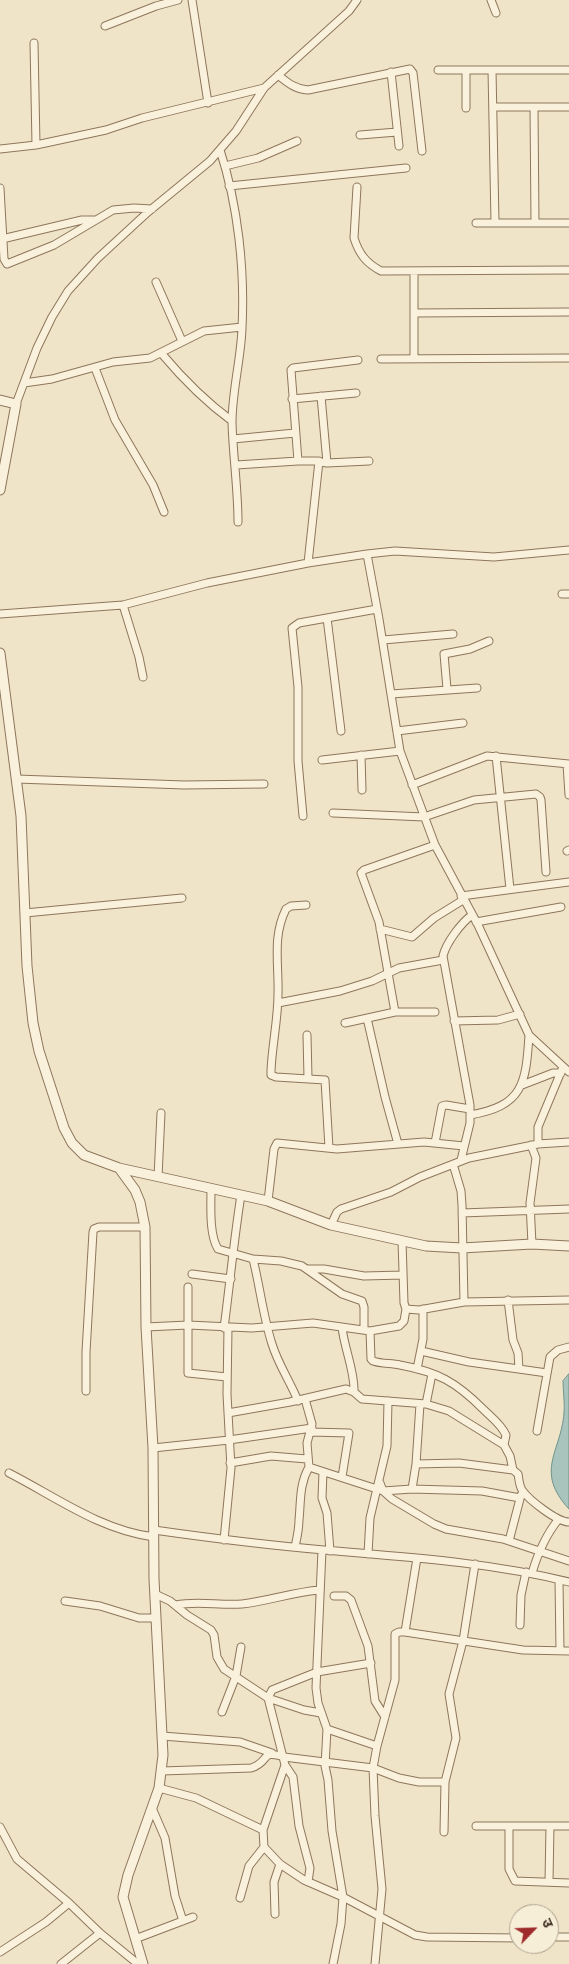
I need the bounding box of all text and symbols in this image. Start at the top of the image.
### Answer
north arrow [509,1904,559,1954]
text: उ [539,1916,556,1930]

